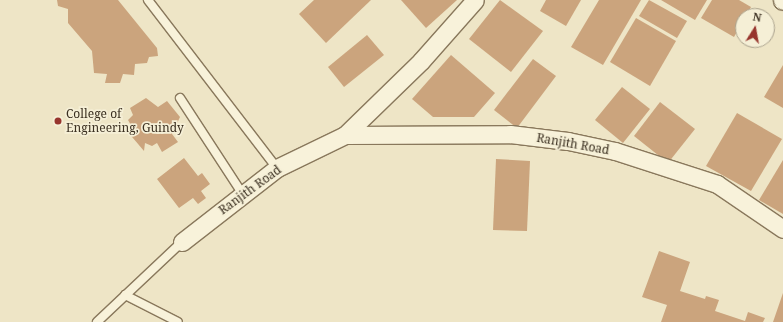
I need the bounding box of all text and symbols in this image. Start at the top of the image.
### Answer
north arrow [735,8,775,48]
text: N [751,9,763,25]
place label: College of Engineering, Guindy [66,107,184,135]
marker: College of Engineering, Guindy [53,116,63,126]
street label: Ranjith Road [535,131,611,157]
street label: Ranjith Road [216,163,284,217]

